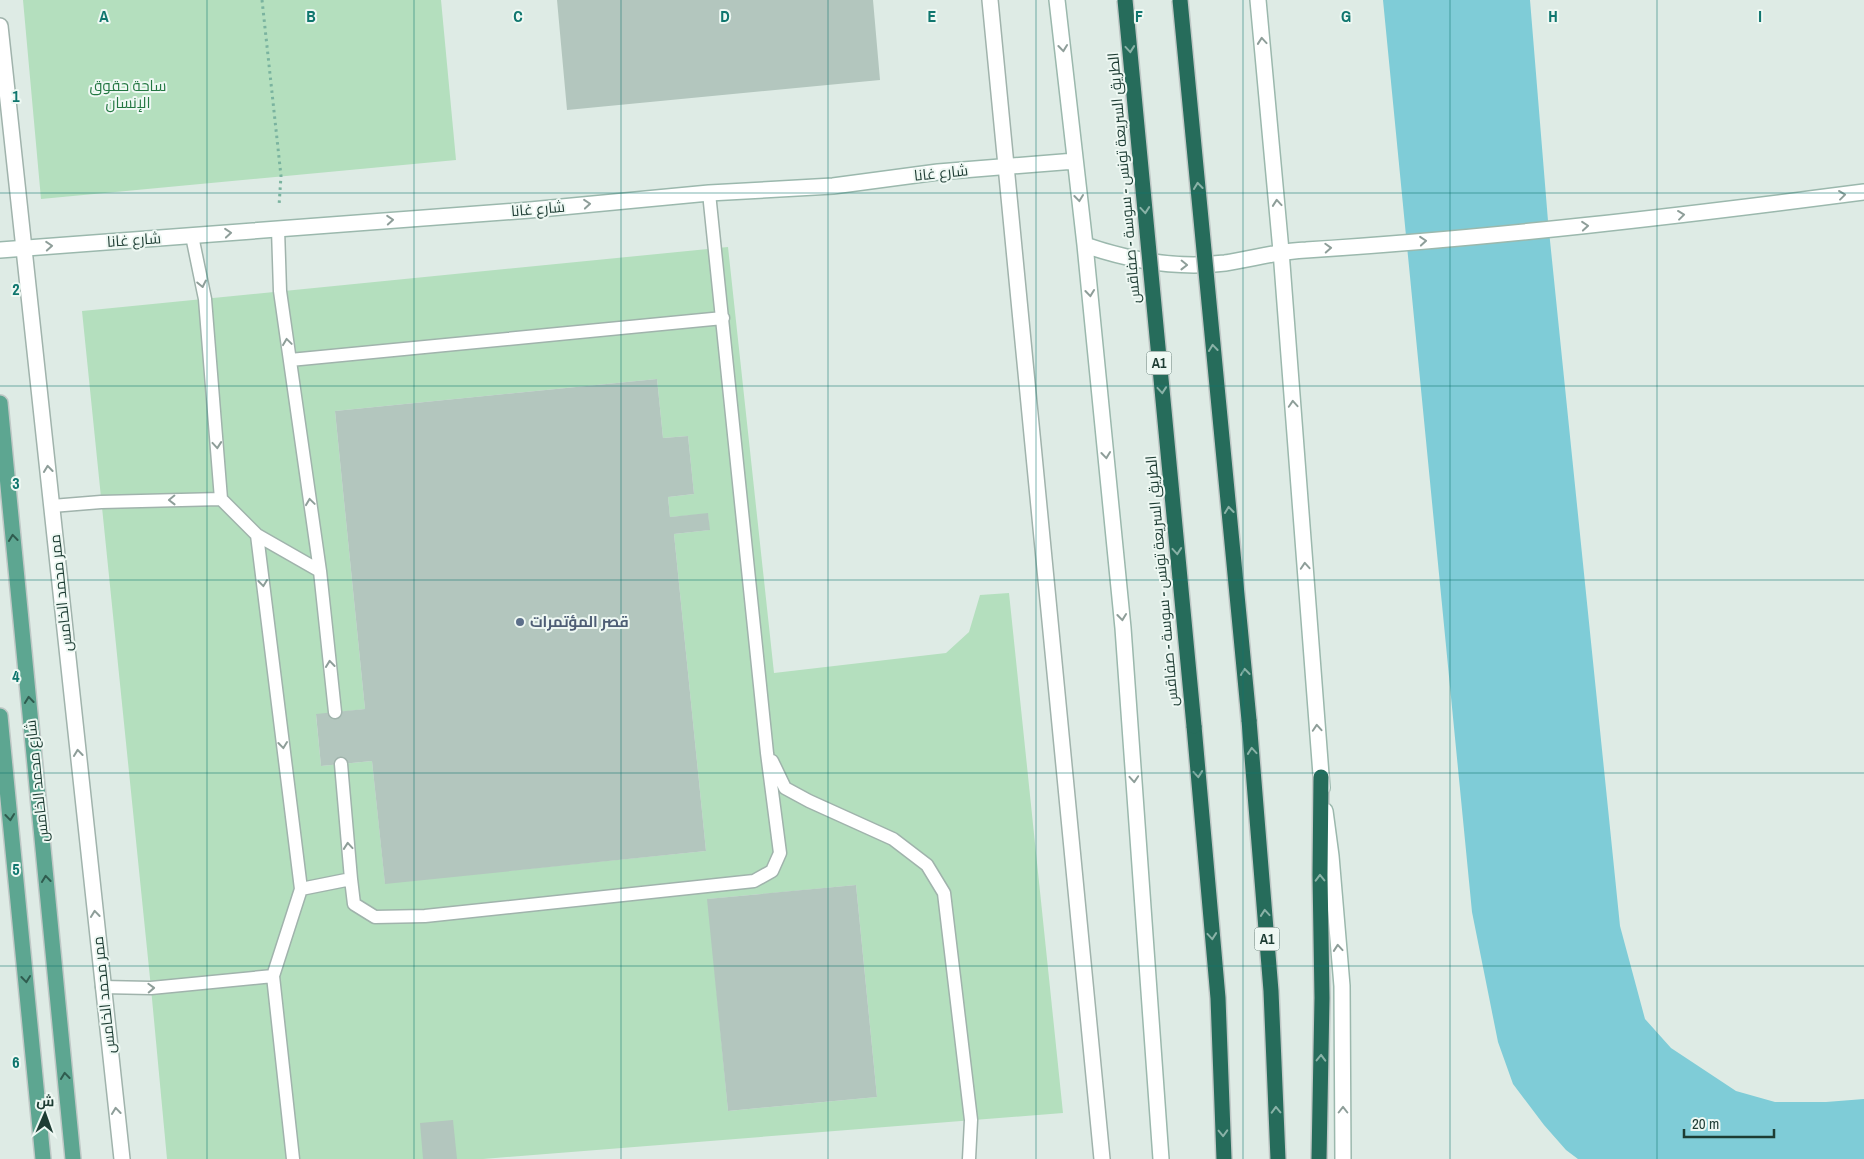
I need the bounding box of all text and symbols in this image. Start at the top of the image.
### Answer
text: A [99,5,109,27]
text: B [306,5,316,27]
text: C [513,5,523,27]
text: D [720,5,730,27]
text: E [928,5,937,27]
text: F [1135,5,1143,27]
text: G [1341,5,1351,27]
text: H [1548,5,1558,27]
text: I [1758,5,1762,27]
one-way arrow [1257,37,1268,45]
one-way arrow [1057,45,1068,53]
one-way arrow [1124,45,1135,53]
street label: الطريق السريعة تونس - سوسة - صفاقس [1102,52,1145,304]
park label: ساحة حقوق الإنسان [90,75,166,113]
text: 1 [12,85,20,107]
street label: شارع غانا [913,159,969,187]
one-way arrow [1193,182,1204,190]
one-way arrow [1838,190,1846,201]
one-way arrow [1073,194,1084,202]
street label: شارع غانا [510,196,566,222]
one-way arrow [1271,198,1282,206]
one-way arrow [583,199,591,210]
one-way arrow [1139,207,1150,215]
one-way arrow [1677,210,1685,221]
one-way arrow [386,215,394,226]
one-way arrow [1581,221,1589,232]
street label: شارع غانا [106,227,162,253]
one-way arrow [224,228,232,239]
one-way arrow [1419,236,1427,247]
one-way arrow [45,241,53,252]
one-way arrow [1324,243,1332,254]
one-way arrow [1180,260,1188,270]
text: 2 [12,278,20,300]
one-way arrow [196,279,207,288]
one-way arrow [1084,290,1095,298]
one-way arrow [282,337,293,345]
one-way arrow [1208,344,1219,352]
road number: A1 [1146,352,1172,374]
one-way arrow [1156,386,1167,394]
one-way arrow [1287,400,1298,408]
one-way arrow [211,442,222,450]
one-way arrow [1100,451,1111,459]
street label: الطريق السريعة تونس - سوسة - صفاقس [1140,455,1183,707]
one-way arrow [43,465,54,473]
text: 3 [12,472,20,494]
one-way arrow [168,495,176,505]
one-way arrow [305,498,316,506]
one-way arrow [1224,506,1235,514]
street label: ممر محمد الخامس [44,533,77,653]
one-way arrow [8,534,19,542]
one-way arrow [1171,548,1182,556]
one-way arrow [1300,562,1311,570]
one-way arrow [257,580,268,588]
place label: قصر المؤتمرات [530,611,629,632]
one-way arrow [1116,613,1127,621]
marker: قصر المؤتمرات [514,616,526,628]
one-way arrow [325,659,336,667]
text: 4 [12,665,20,687]
one-way arrow [1239,667,1250,675]
one-way arrow [24,696,35,704]
street label: شارع محمد الخامس [20,719,54,843]
one-way arrow [1312,724,1323,732]
one-way arrow [277,741,288,749]
one-way arrow [1247,747,1258,755]
one-way arrow [73,748,84,756]
one-way arrow [1192,771,1203,779]
one-way arrow [1129,775,1140,783]
one-way arrow [4,814,15,822]
one-way arrow [343,842,354,850]
text: 5 [12,858,20,880]
one-way arrow [1315,874,1325,882]
one-way arrow [41,875,52,883]
one-way arrow [1260,909,1271,917]
one-way arrow [90,910,101,918]
road number: A1 [1254,928,1280,951]
one-way arrow [1207,932,1218,940]
street label: ممر محمد الخامس [87,935,120,1055]
one-way arrow [1333,944,1344,952]
one-way arrow [20,975,31,983]
one-way arrow [147,982,155,993]
text: 6 [12,1051,20,1073]
one-way arrow [1316,1054,1326,1062]
one-way arrow [60,1071,71,1079]
north arrow [20,1089,70,1139]
text: ش [36,1092,55,1110]
one-way arrow [111,1106,122,1114]
one-way arrow [1271,1106,1281,1114]
one-way arrow [1337,1106,1348,1114]
scale bar [1684,1106,1774,1138]
text: 20 m [1692,1113,1719,1134]
one-way arrow [1218,1130,1228,1138]

